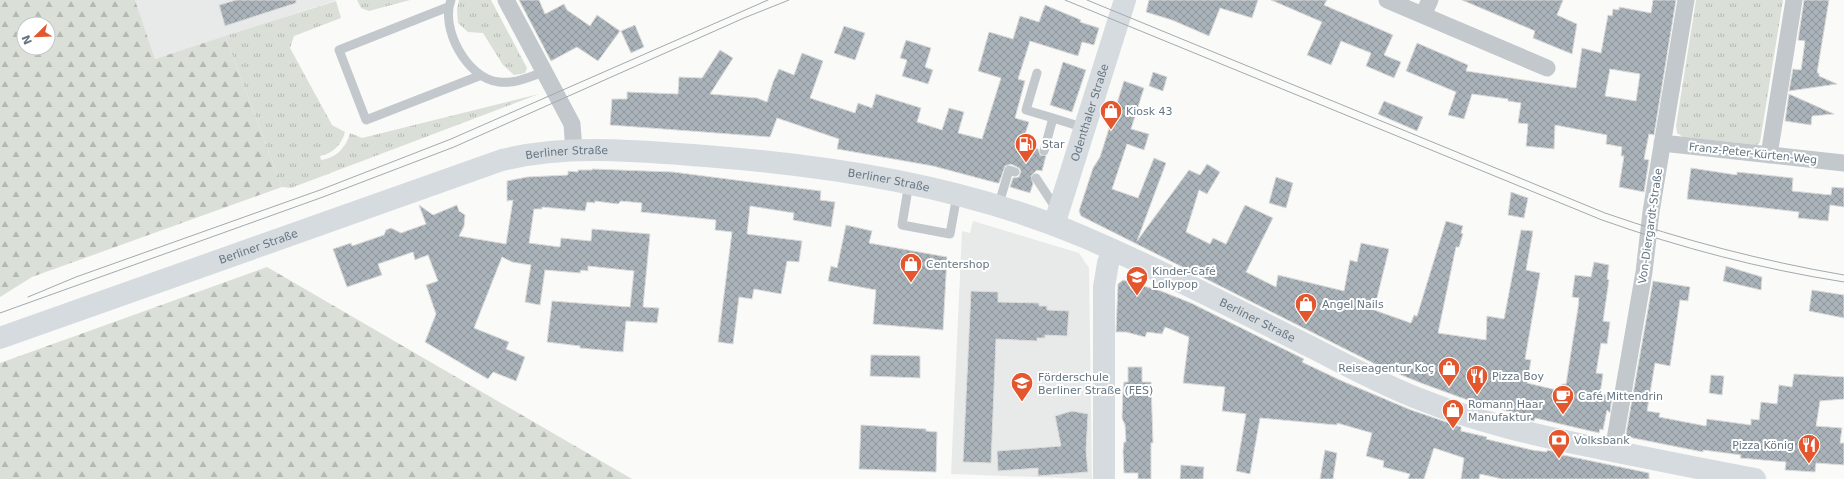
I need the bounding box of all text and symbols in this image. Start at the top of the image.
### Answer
north arrow [16,16,56,56]
text: N [19,33,35,46]
street label: Odenthaler Straße [1068,62,1112,163]
shop icon: Kiosk 43 [1098,98,1124,131]
place label: Kiosk 43 [1126,105,1173,118]
fuel station icon: Star [1013,131,1039,164]
place label: Star [1042,138,1065,151]
street label: Franz-Peter-Kürten-Weg [1688,140,1818,167]
street label: Berliner Straße [524,144,608,162]
street label: Berliner Straße [847,166,931,195]
street label: Von-Diergardt-Straße [1636,167,1665,285]
street label: Berliner Straße [217,227,300,267]
shop icon: Centershop [898,251,924,284]
place label: Centershop [926,258,989,271]
school or university icon: Kinder-Café Lollypop [1124,264,1150,297]
place label: Kinder-Café Lollypop [1152,265,1216,291]
shop icon: Angel Nails [1293,291,1319,324]
street label: Berliner Straße [1217,296,1297,345]
place label: Angel Nails [1322,298,1384,311]
shop icon: Reiseagentur Koç [1436,355,1462,388]
place label: Reiseagentur Koç [1338,362,1434,375]
restaurant icon: Pizza Boy [1464,363,1490,396]
school or university icon: Förderschule Berliner Straße (FES) [1009,370,1035,403]
place label: Pizza Boy [1492,370,1545,383]
place label: Förderschule Berliner Straße (FES) [1038,371,1153,397]
cafe icon: Café Mittendrin [1550,383,1576,416]
place label: Café Mittendrin [1578,390,1663,403]
shop icon: Romann Haar Manufaktur [1440,397,1466,430]
place label: Romann Haar Manufaktur [1468,398,1544,424]
bank icon: Volksbank [1546,427,1572,460]
restaurant icon: Pizza König [1796,432,1822,465]
place label: Volksbank [1574,434,1630,447]
place label: Pizza König [1732,439,1794,452]

